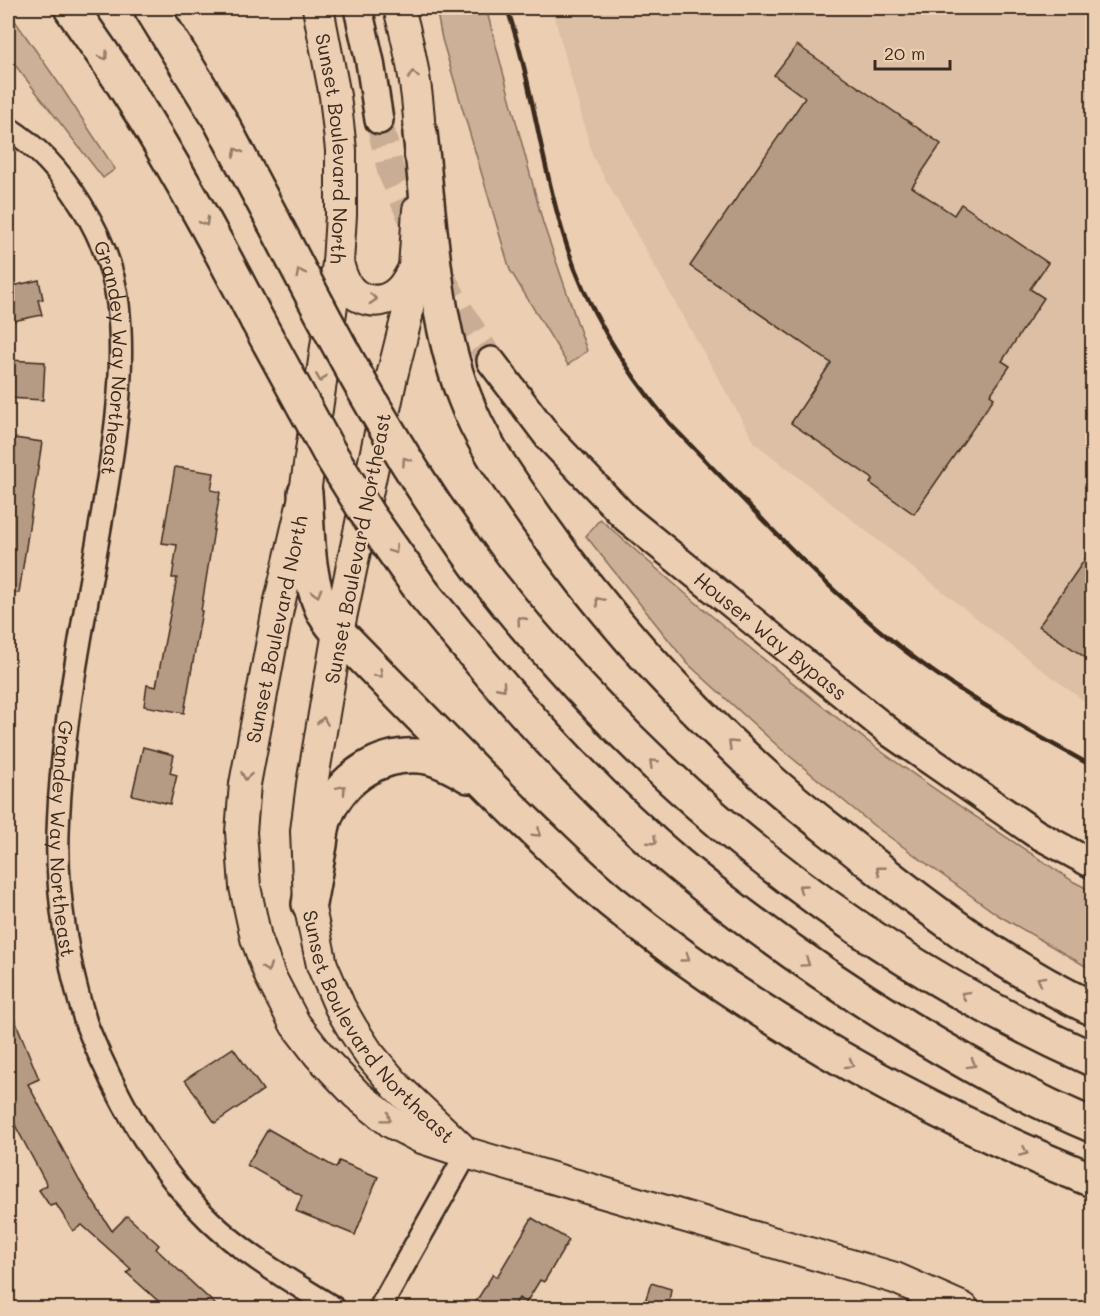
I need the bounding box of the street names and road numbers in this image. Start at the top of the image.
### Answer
street label: Sunset Boulevard North [310,31,354,265]
street label: Grandey Way Northeast [88,237,134,477]
street label: Sunset Boulevard Northeast [318,410,396,686]
street label: Sunset Boulevard North [239,513,313,745]
street label: Houser Way Bypass [689,566,853,706]
street label: Grandey Way Northeast [45,719,82,959]
street label: Sunset Boulevard Northeast [298,908,461,1148]

